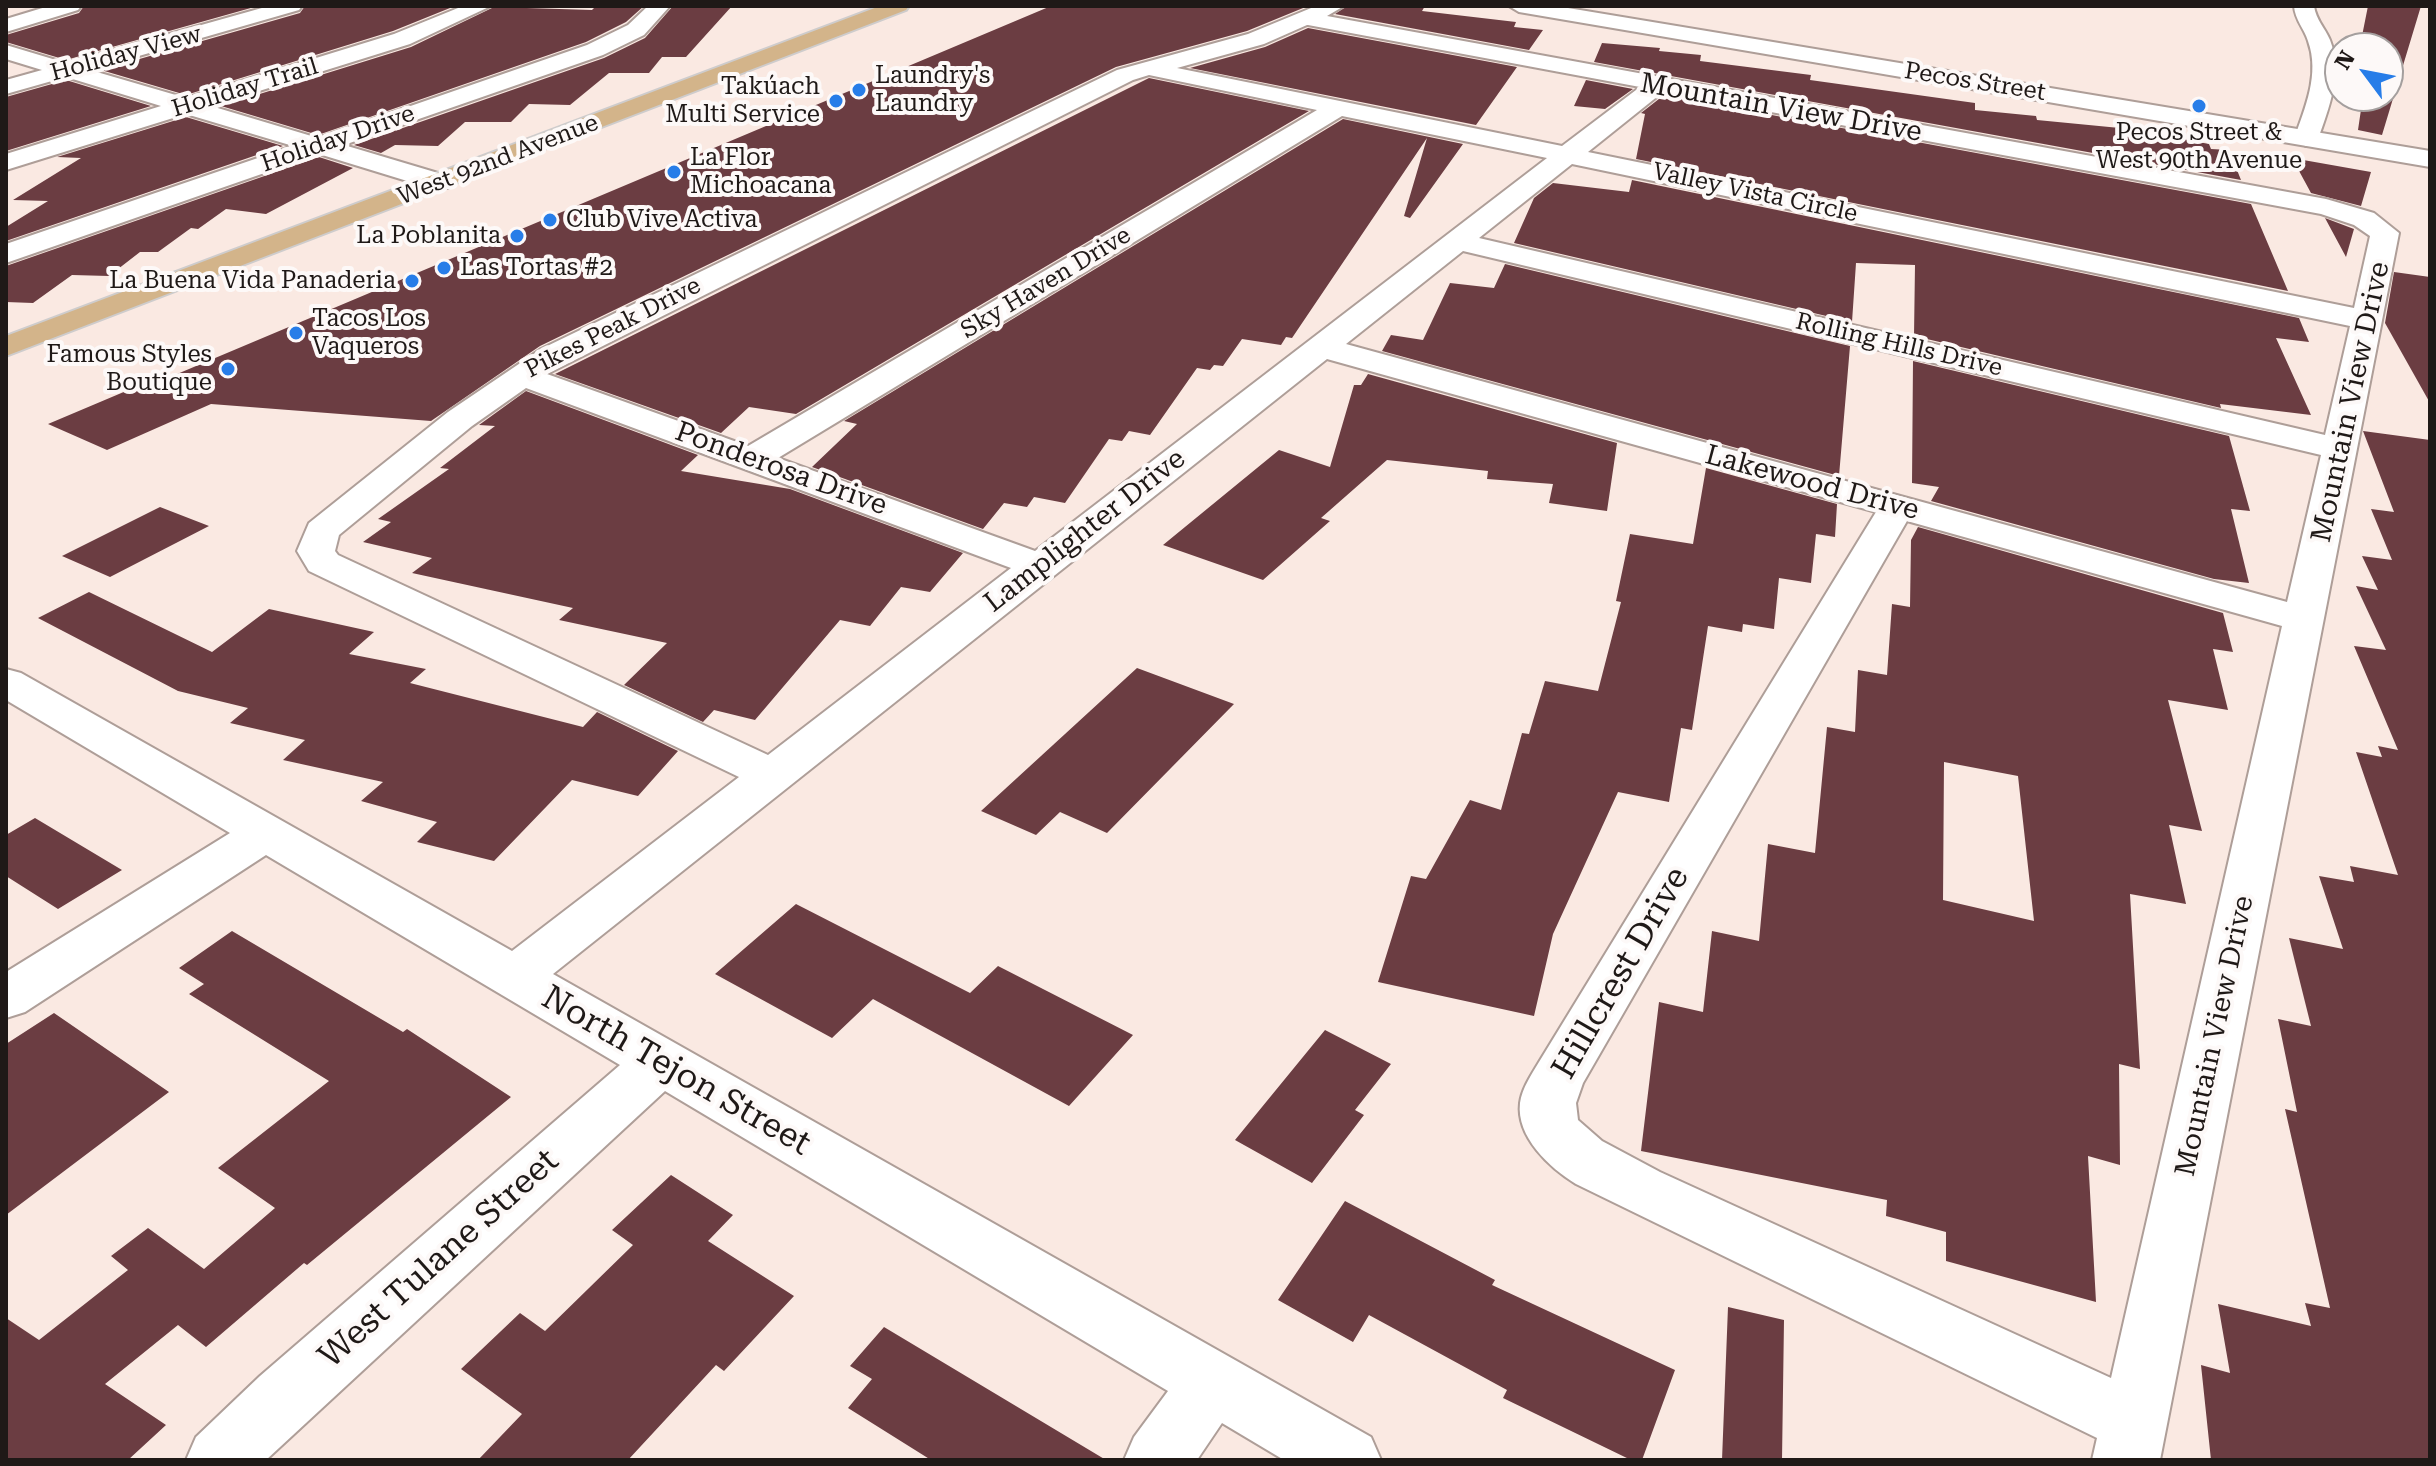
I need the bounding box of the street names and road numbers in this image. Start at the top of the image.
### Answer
street label: Holiday View [47,20,205,88]
street label: Holiday Trail [169,52,321,124]
street label: Pecos Street [1902,57,2048,107]
street label: Mountain View Drive [1637,67,1925,149]
street label: Holiday Drive [258,99,418,179]
street label: West 92nd Avenue [394,108,602,212]
street label: Valley Vista Circle [1650,157,1860,229]
street label: Sky Haven Drive [956,221,1136,345]
street label: Mountain View Drive [2305,259,2397,545]
street label: Pikes Peak Drive [520,271,706,385]
street label: Rolling Hills Drive [1793,307,2005,383]
street label: Ponderosa Drive [671,415,891,523]
street label: Lakewood Drive [1701,438,1923,528]
street label: Lamplighter Drive [978,442,1192,620]
street label: Hillcrest Drive [1544,860,1698,1086]
street label: Mountain View Drive [2169,893,2261,1179]
street label: North Tejon Street [534,977,818,1165]
street label: West Tulane Street [311,1141,567,1377]

